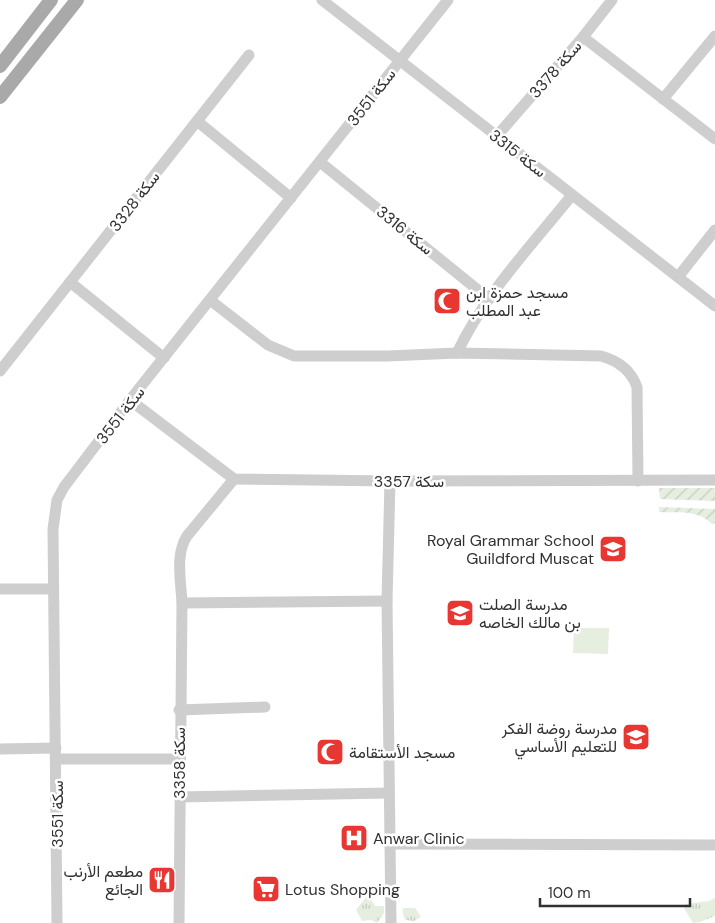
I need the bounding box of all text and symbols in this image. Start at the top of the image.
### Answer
street label: سكة 3378 [524,36,586,103]
street label: سكة 3551 [342,64,400,130]
street label: سكة 3315 [485,125,550,182]
street label: سكة 3328 [104,167,165,236]
street label: سكة 3316 [372,201,437,260]
place label: مسجد حمزة ابن عبد المطلب [466,282,568,321]
mosque icon: مسجد حمزة ابن عبد المطلب [432,286,462,316]
street label: سكة 3551 [91,382,149,448]
street label: سكة 3357 [374,471,444,492]
place label: Royal Grammar School Guildford Muscat [427,530,594,569]
school or university icon: Royal Grammar School Guildford Muscat [598,534,628,564]
place label: مدرسة الصلت بن مالك الخاصه [479,594,581,633]
school or university icon: مدرسة الصلت بن مالك الخاصه [445,598,475,628]
place label: مدرسة روضة الفكر للتعليم الأساسي [501,718,617,760]
school or university icon: مدرسة روضة الفكر للتعليم الأساسي [621,722,651,752]
street label: سكة 3358 [169,727,190,799]
mosque icon: مسجد الأستقامة [315,737,345,767]
place label: مسجد الأستقامة [349,742,455,763]
street label: سكة 3551 [47,780,68,848]
hospital icon: Anwar Clinic [339,823,369,853]
place label: Anwar Clinic [373,828,465,849]
place label: مطعم الأرنب الجائع [64,861,143,901]
restaurant icon: مطعم الأرنب الجائع [147,865,177,895]
supermarket icon: Lotus Shopping [251,874,281,904]
scale bar [540,876,690,908]
place label: Lotus Shopping [285,879,400,900]
text: 100 m [548,883,591,903]

